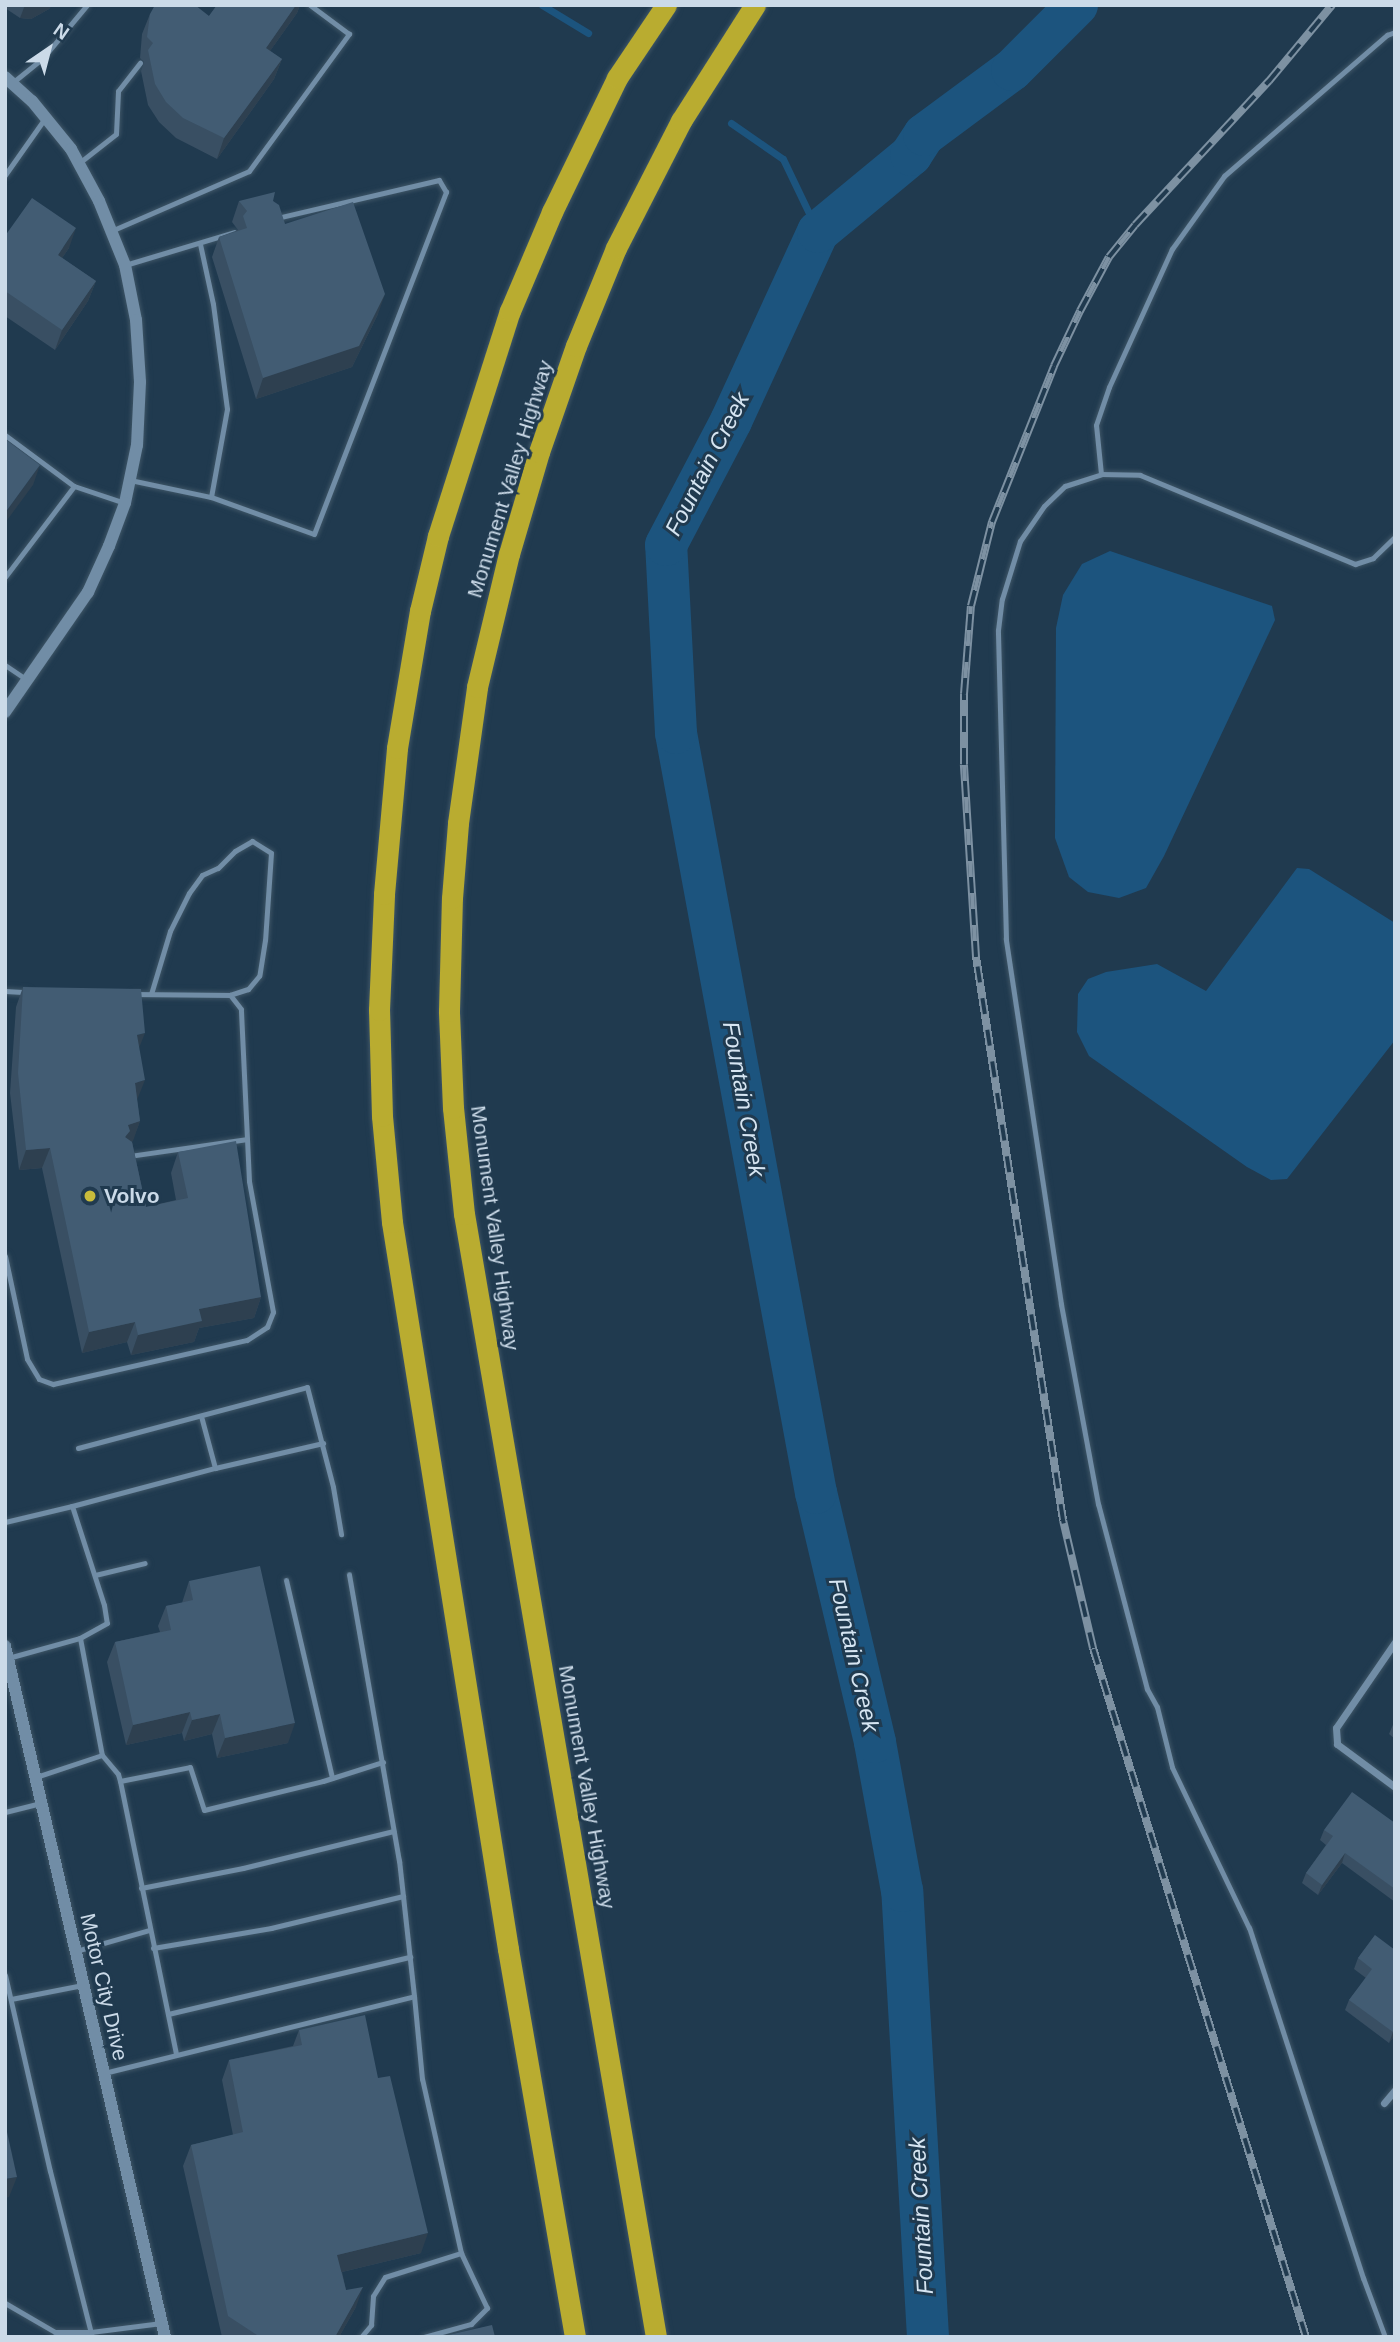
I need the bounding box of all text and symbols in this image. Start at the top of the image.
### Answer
north arrow [14,14,84,84]
text: N [50,19,73,44]
street label: Monument Valley Highway [462,357,558,601]
water label: Fountain Creek [659,388,755,540]
water label: Fountain Creek [717,1019,771,1179]
street label: Monument Valley Highway [465,1104,525,1352]
place label: Volvo [104,1183,160,1209]
marker: Volvo [82,1188,98,1204]
water label: Fountain Creek [823,1575,885,1735]
street label: Monument Valley Highway [553,1663,621,1911]
street label: Motor City Drive [75,1911,133,2063]
water label: Fountain Creek [903,2137,939,2295]

